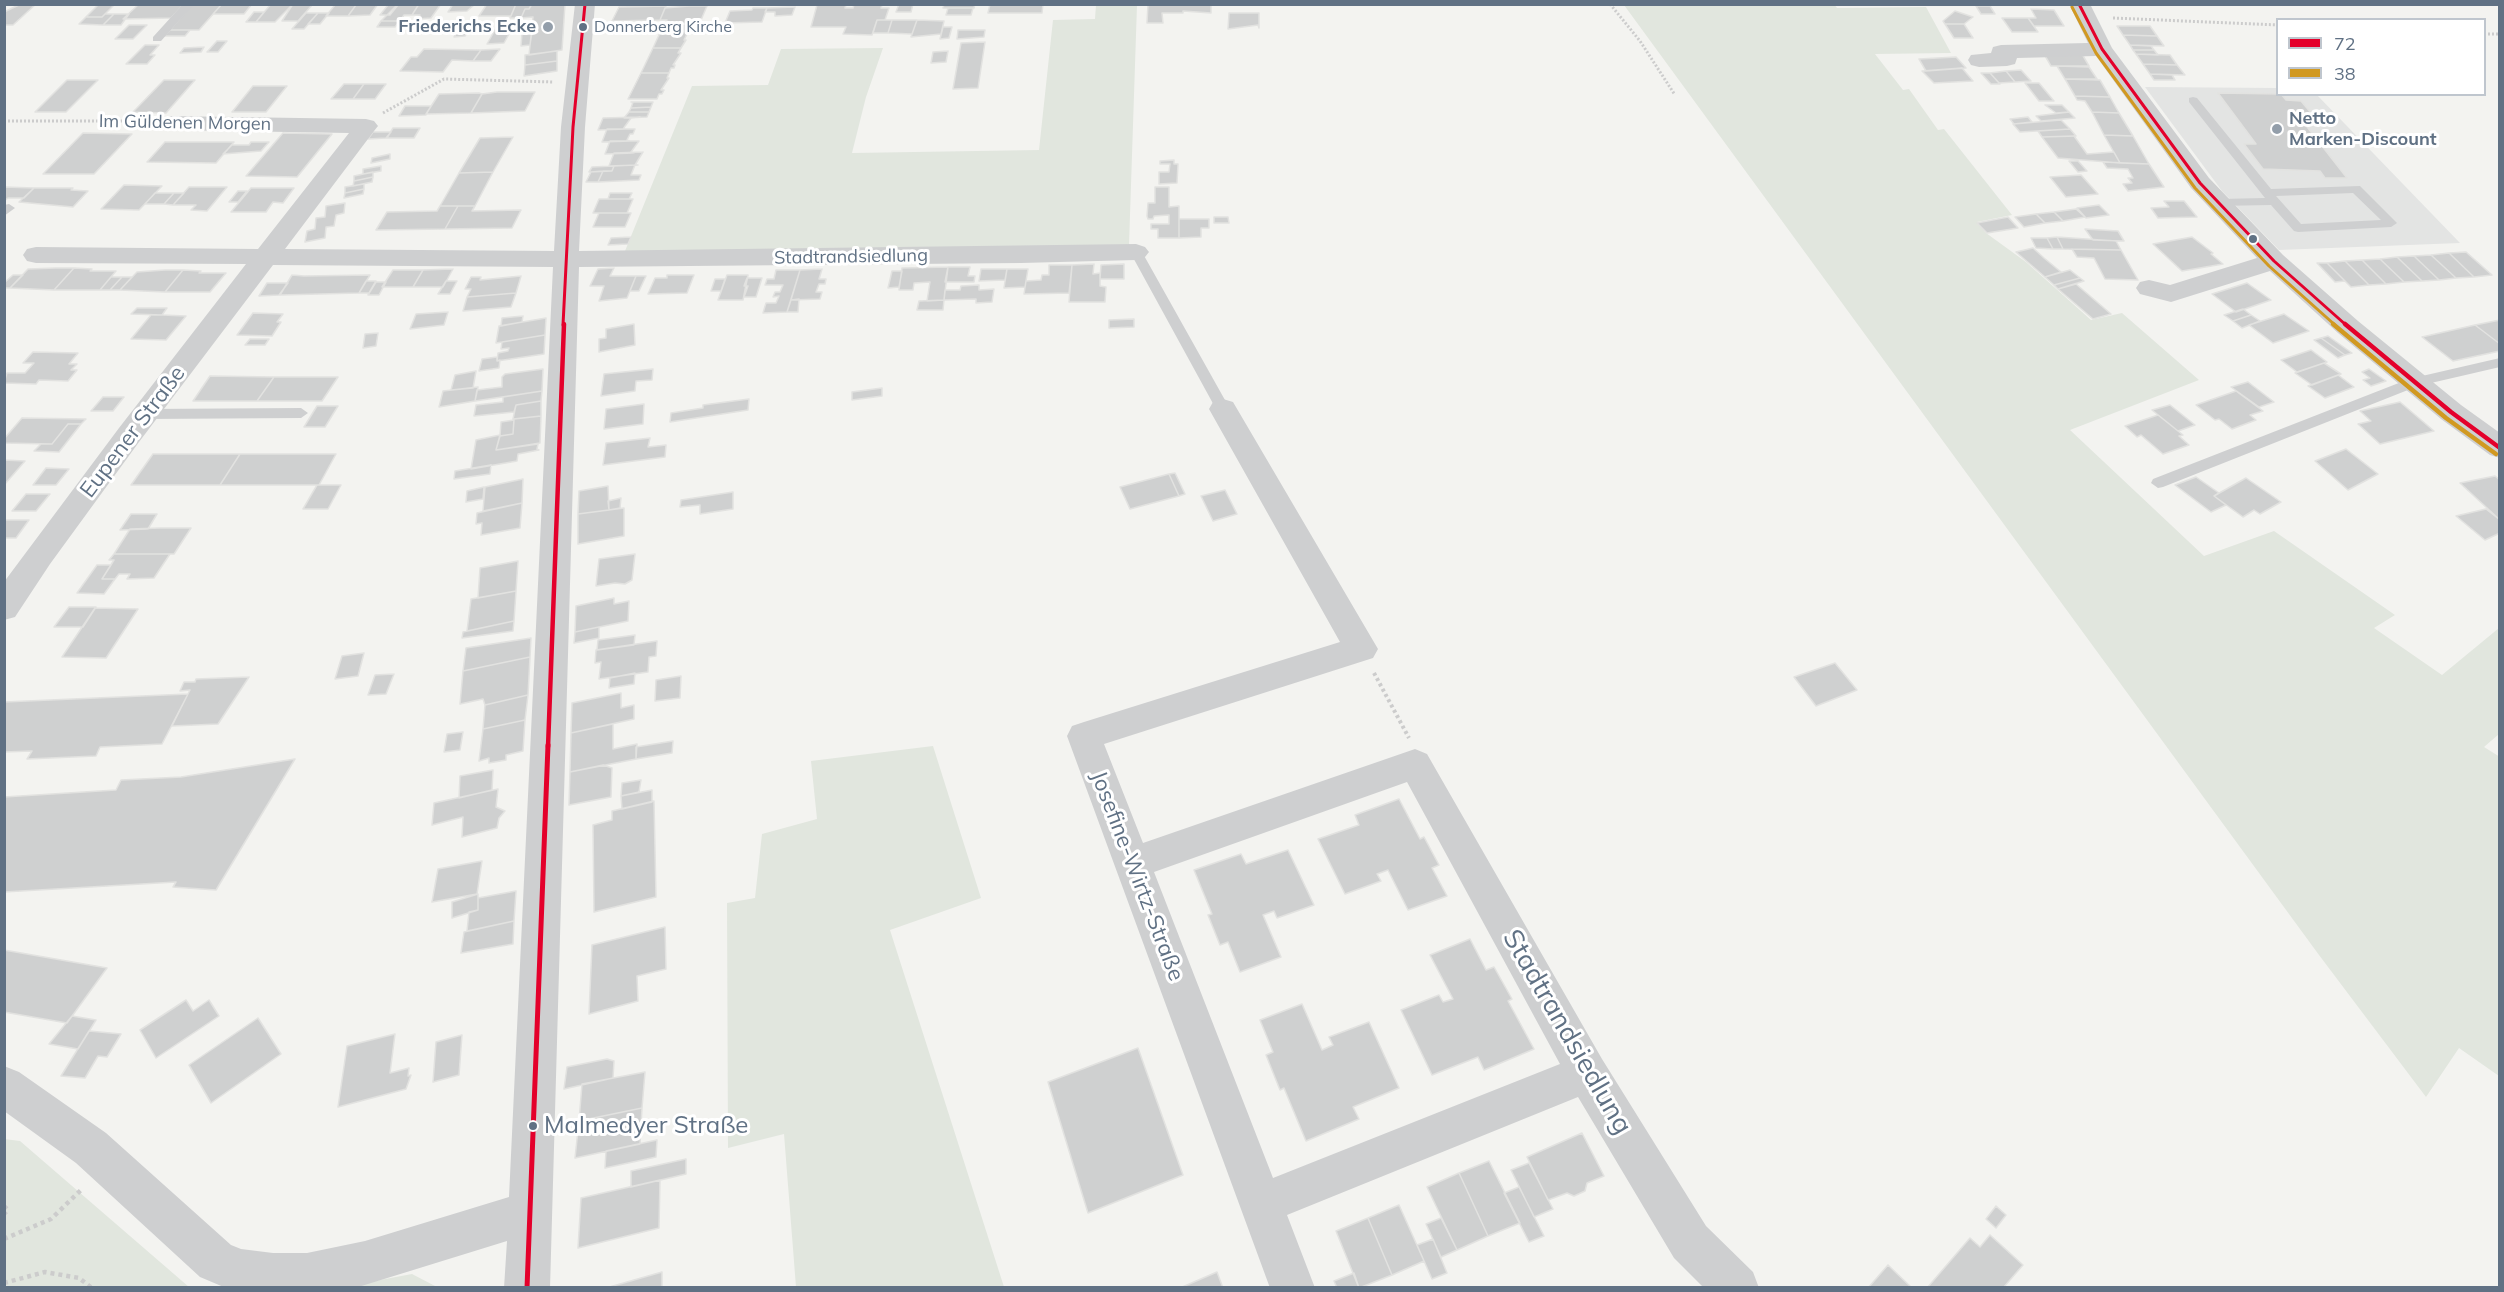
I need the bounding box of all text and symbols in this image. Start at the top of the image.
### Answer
place label: Friederichs Ecke [398,16,536,38]
place label: Donnerberg Kirche [594,17,732,37]
legend [2276,18,2486,96]
marker: Friederichs Ecke [541,20,555,34]
marker: Donnerberg Kirche [577,21,589,33]
text: 72 [2334,32,2356,55]
text: 38 [2334,62,2356,85]
place label: Netto Marken-Discount [2289,108,2437,150]
street label: Im Güldenen Morgen [99,111,271,135]
marker: Netto Marken-Discount [2270,122,2284,136]
unlabelled marker [2247,233,2259,245]
street label: Stadtrandsiedlung [774,245,928,269]
street label: Eupener Straße [75,361,191,503]
street label: Josefine-Wirtz-Straße [1085,767,1189,985]
street label: Stadtrandsiedlung [1495,924,1639,1140]
place label: Malmedyer Straße [544,1112,748,1140]
marker: Malmedyer Straße [527,1120,539,1132]

